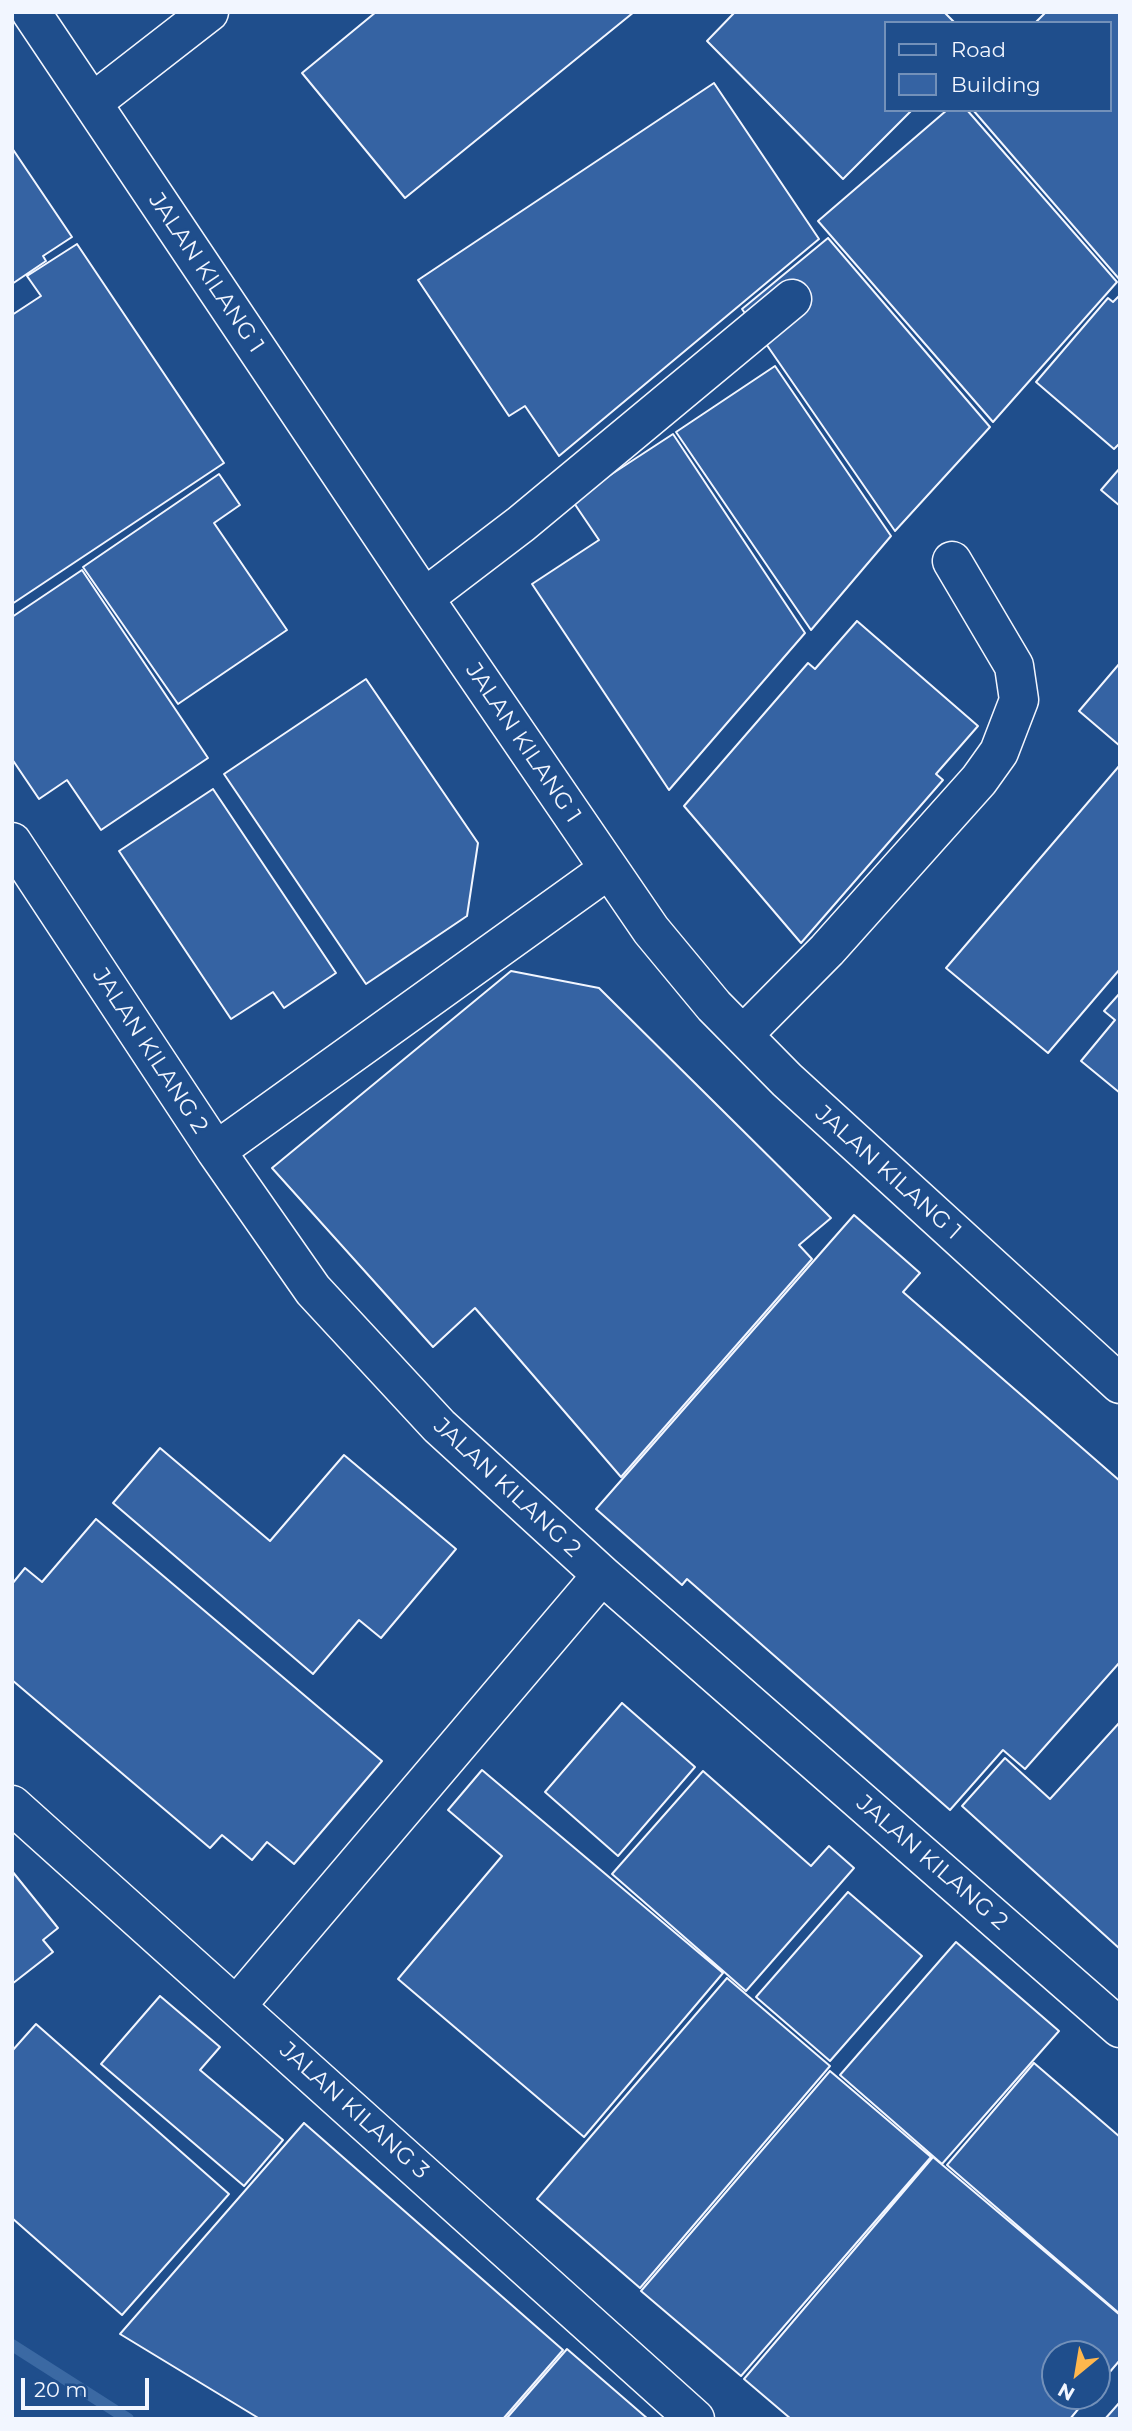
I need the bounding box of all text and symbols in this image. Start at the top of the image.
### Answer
legend [884,21,1111,112]
text: Road [951,37,1006,62]
text: Building [951,72,1041,97]
street label: JALAN KILANG 1 [142,188,270,358]
street label: JALAN KILANG 1 [459,658,587,828]
street label: JALAN KILANG 2 [86,963,214,1139]
street label: JALAN KILANG 1 [809,1100,967,1246]
street label: JALAN KILANG 2 [428,1413,586,1563]
street label: JALAN KILANG 2 [851,1790,1013,1936]
street label: JALAN KILANG 3 [274,2037,434,2185]
north arrow [1041,2340,1111,2410]
scale bar [24,2364,152,2408]
text: 20 m [34,2377,88,2402]
text: N [1054,2378,1079,2406]

